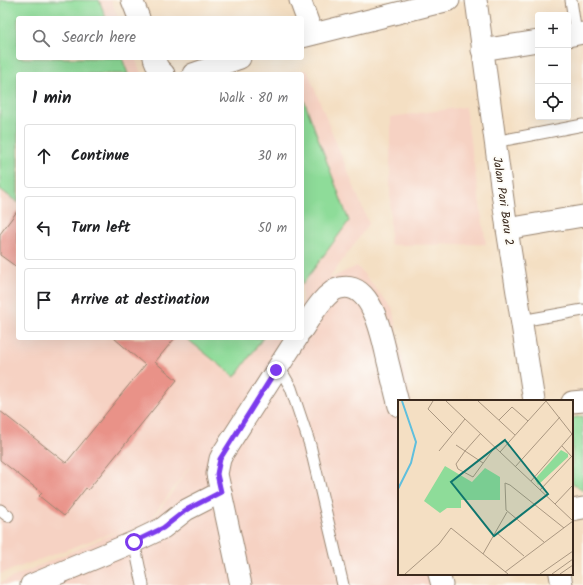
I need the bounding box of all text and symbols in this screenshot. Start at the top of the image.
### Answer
map controls [535,12,571,120]
button: + [535,12,571,48]
search box [16,16,304,60]
text: Search here [62,26,136,50]
icon: search [30,27,52,49]
button: − [535,48,571,84]
button: locate [535,84,571,120]
text: 1 min [32,85,71,112]
text: Walk · 80 m [219,88,288,109]
text: Continue [71,144,129,168]
icon: ahead [33,145,55,167]
text: 30 m [258,146,287,167]
street label: Jalan Pari Baru 2 [487,155,519,247]
text: Turn left [71,216,131,240]
icon: left [33,217,55,239]
text: 50 m [258,218,287,239]
text: Arrive at destination [71,288,210,312]
icon: arrive [33,289,55,311]
route end [267,361,285,379]
inset map [398,400,573,575]
route start [125,533,143,551]

